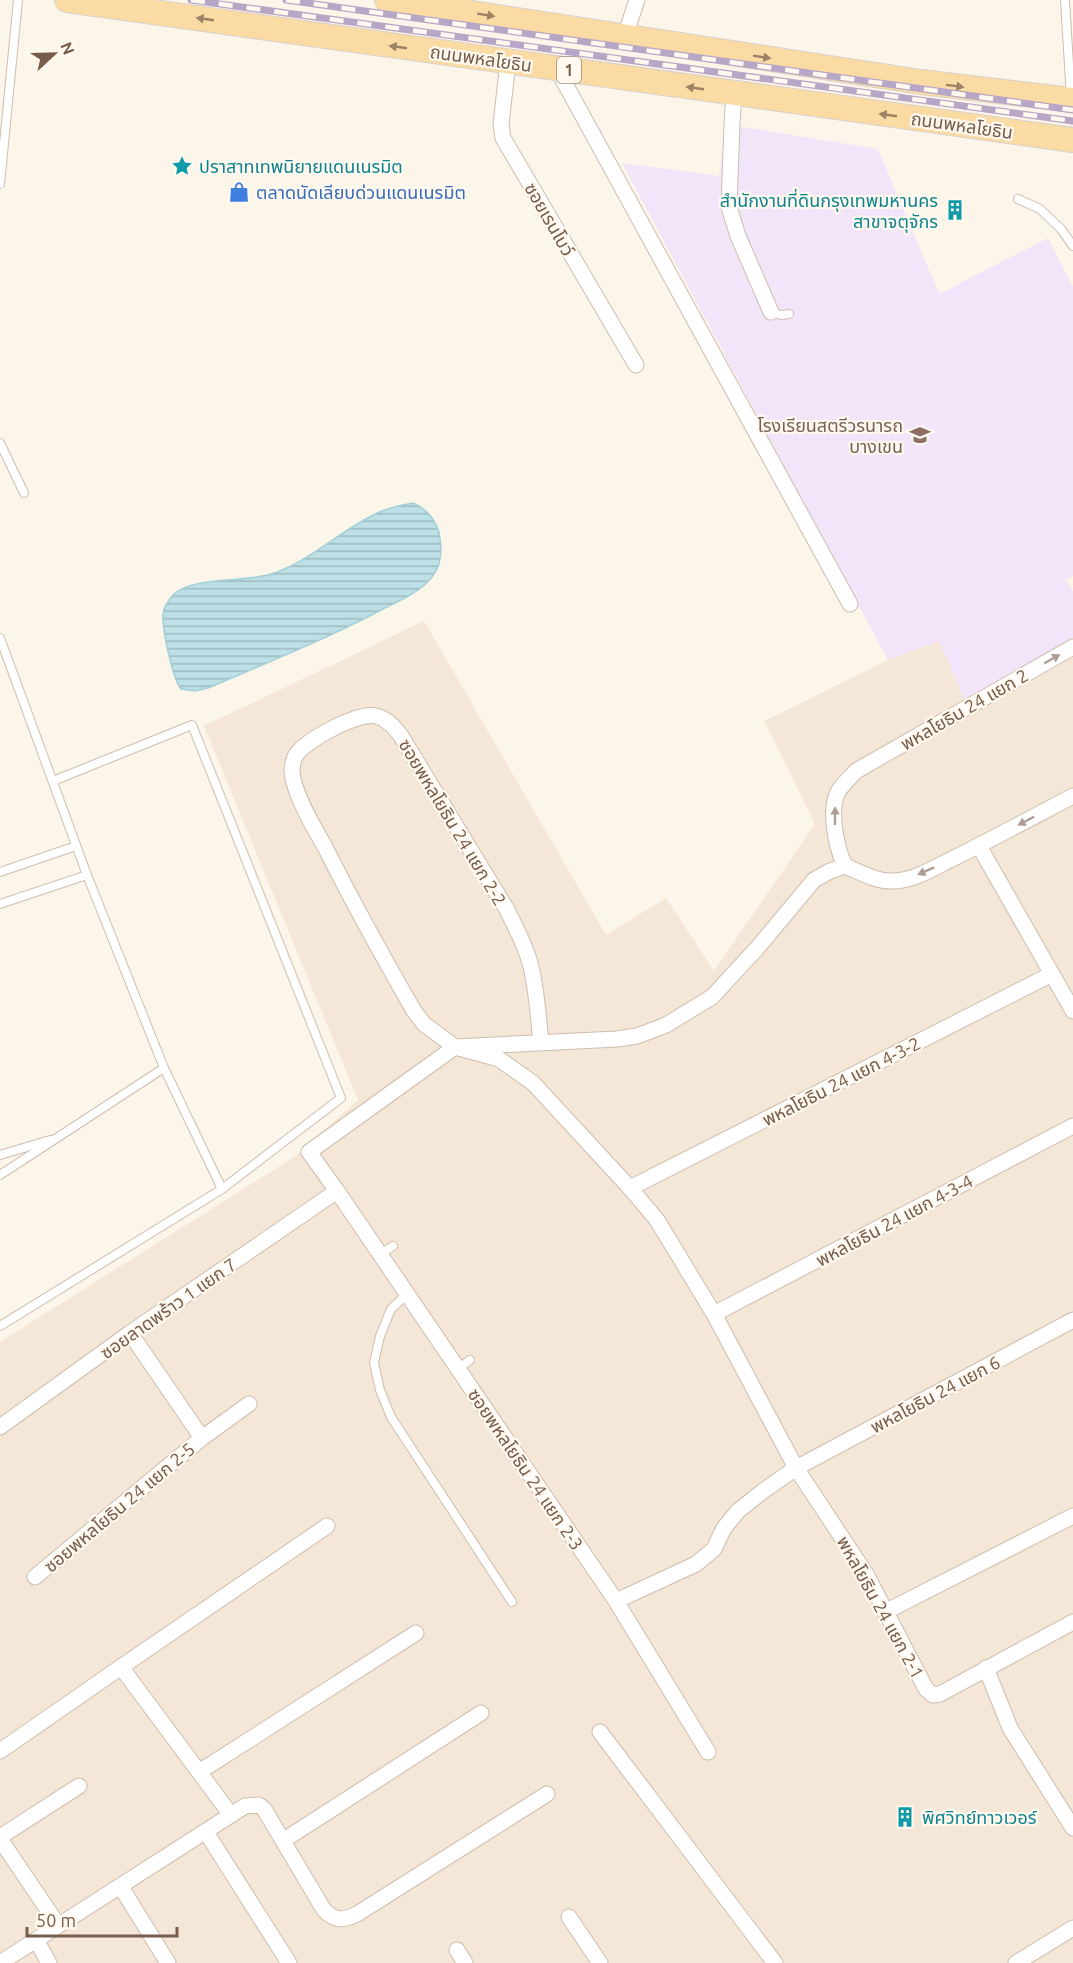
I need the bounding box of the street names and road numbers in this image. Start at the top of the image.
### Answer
street label: ถนนพหลโยธิน [429,41,533,75]
road number: 1 [557,57,581,83]
street label: ถนนพหลโยธิน [910,108,1014,142]
street label: ซอยเรนโบว์ [521,179,579,259]
street label: พหลโยธิน 24 แยก 2 [897,664,1031,754]
street label: ซอยพหลโยธิน 24 แยก 2-2 [395,735,511,909]
street label: พหลโยธิน 24 แยก 4-3-2 [759,1032,923,1130]
street label: พหลโยธิน 24 แยก 4-3-4 [812,1170,976,1270]
street label: ซอยลาดพร้าว 1 แยก 7 [96,1254,240,1362]
street label: พหลโยธิน 24 แยก 6 [867,1351,1003,1437]
street label: ซอยพหลโยธิน 24 แยก 2-3 [465,1385,587,1553]
street label: ซอยพหลโยธิน 24 แยก 2-5 [40,1438,198,1576]
street label: พหลโยธิน 24 แยก 2-1 [834,1533,928,1681]

